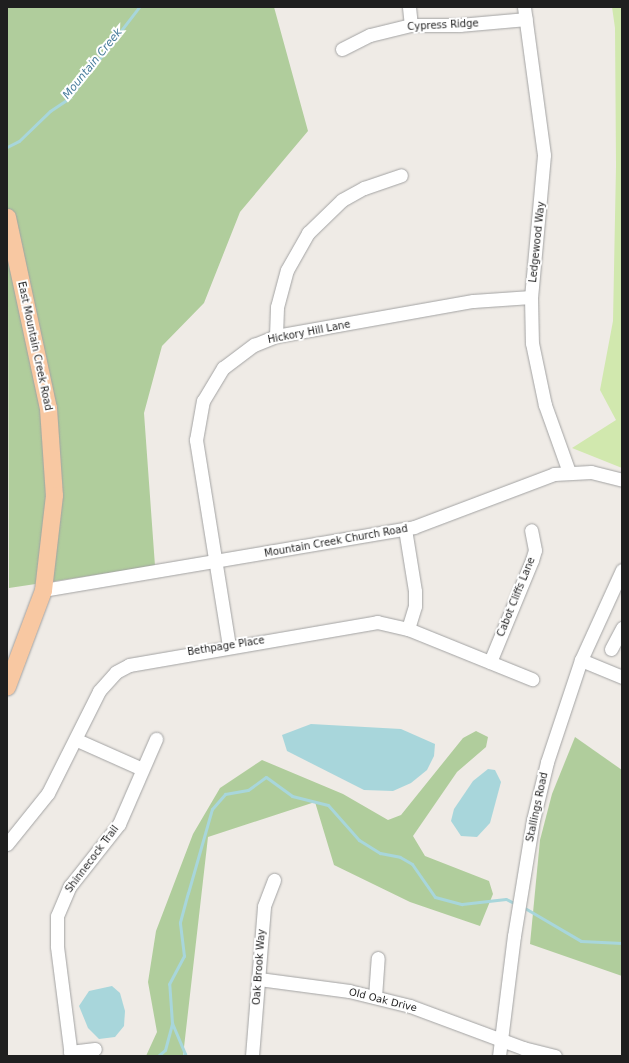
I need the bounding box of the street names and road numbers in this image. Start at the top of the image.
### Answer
street label: Cypress Ridge [407,17,479,33]
street label: Ledgewood Way [527,201,547,283]
street label: East Mountain Creek Road [15,280,55,412]
street label: Hickory Hill Lane [267,318,351,346]
street label: Mountain Creek Church Road [263,522,409,560]
street label: Cabot Cliffs Lane [495,555,537,639]
street label: Bethpage Place [187,634,265,658]
street label: Stallings Road [524,771,550,843]
street label: Shinnecock Trail [63,823,121,895]
street label: Oak Brook Way [250,929,268,1005]
street label: Old Oak Drive [348,986,418,1014]

